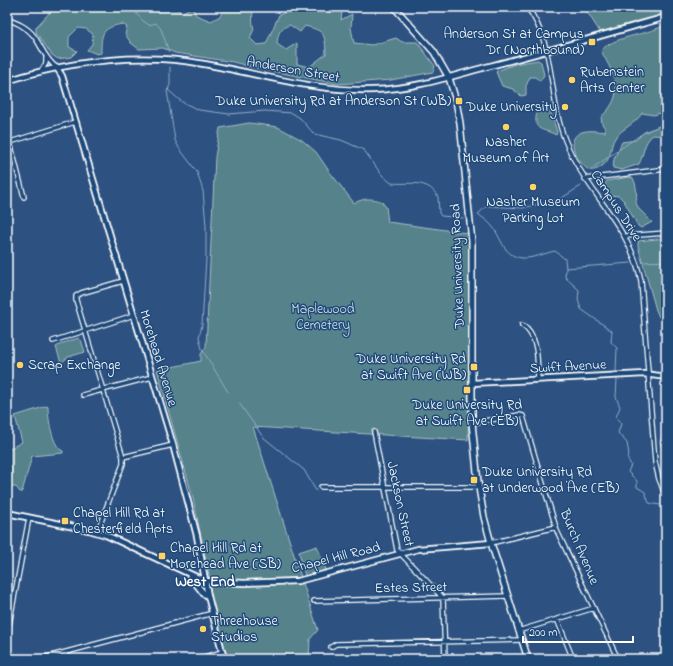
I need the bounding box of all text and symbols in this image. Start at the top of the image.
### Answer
place label: Anderson St at Campus Dr (Northbound) [443,24,584,61]
marker: Anderson St at Campus Dr (Northbound) [587,37,597,47]
street label: Anderson Street [245,51,341,89]
place label: Rubenstein Arts Center [580,62,645,99]
marker: Rubenstein Arts Center [567,75,577,85]
place label: Duke University Rd at Anderson St (WB) [214,91,451,113]
marker: Duke University Rd at Anderson St (WB) [454,96,464,106]
place label: Duke University [465,97,557,119]
marker: Duke University [560,102,570,112]
marker: Nasher Museum of Art [501,122,511,132]
place label: Nasher Museum of Art [462,132,550,169]
street label: Campus Drive [585,166,647,247]
marker: Nasher Museum Parking Lot [528,182,538,192]
place label: Nasher Museum Parking Lot [486,192,580,230]
street label: Duke University Road [445,203,472,330]
park label: Maplewood Cemetery [291,299,355,337]
street label: Morehead Avenue [133,307,183,410]
place label: Duke University Rd at Swift Ave (WB) [355,349,466,386]
street label: Swift Avenue [529,354,608,379]
place label: Scrap Exchange [28,355,121,377]
marker: Scrap Exchange [15,360,25,370]
marker: Duke University Rd at Swift Ave (WB) [469,362,479,372]
marker: Duke University Rd at Swift Ave (EB) [462,385,472,395]
place label: Duke University Rd at Swift Ave (EB) [411,395,522,432]
street label: Jackson Street [381,459,419,549]
place label: Duke University Rd at Underwood Ave (EB) [481,462,619,499]
marker: Duke University Rd at Underwood Ave (EB) [469,475,479,485]
place label: Chapel Hill Rd at Chesterfield Apts [73,503,173,540]
street label: Burch Avenue [553,505,605,589]
marker: Chapel Hill Rd at Chesterfield Apts [60,516,70,526]
street label: Chapel Hill Road [289,537,383,579]
place label: Chapel Hill Rd at Morehead Ave (SB) [170,538,281,575]
marker: Chapel Hill Rd at Morehead Ave (SB) [157,551,167,561]
district label: West End [175,571,235,593]
street label: Estes Street [375,577,448,599]
place label: Threehouse Studios [211,611,279,648]
scale bar [523,618,633,644]
marker: Threehouse Studios [198,624,208,634]
text: 200 m [529,624,558,642]

